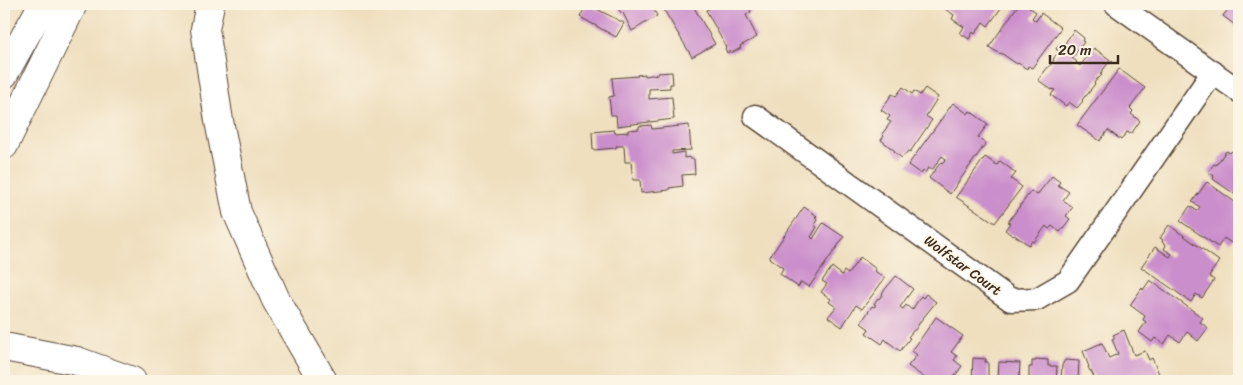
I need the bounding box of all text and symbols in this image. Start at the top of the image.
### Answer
scale bar [1050,32,1118,64]
text: 20 m [1058,37,1092,63]
street label: Wolfstar Court [918,228,1007,302]

